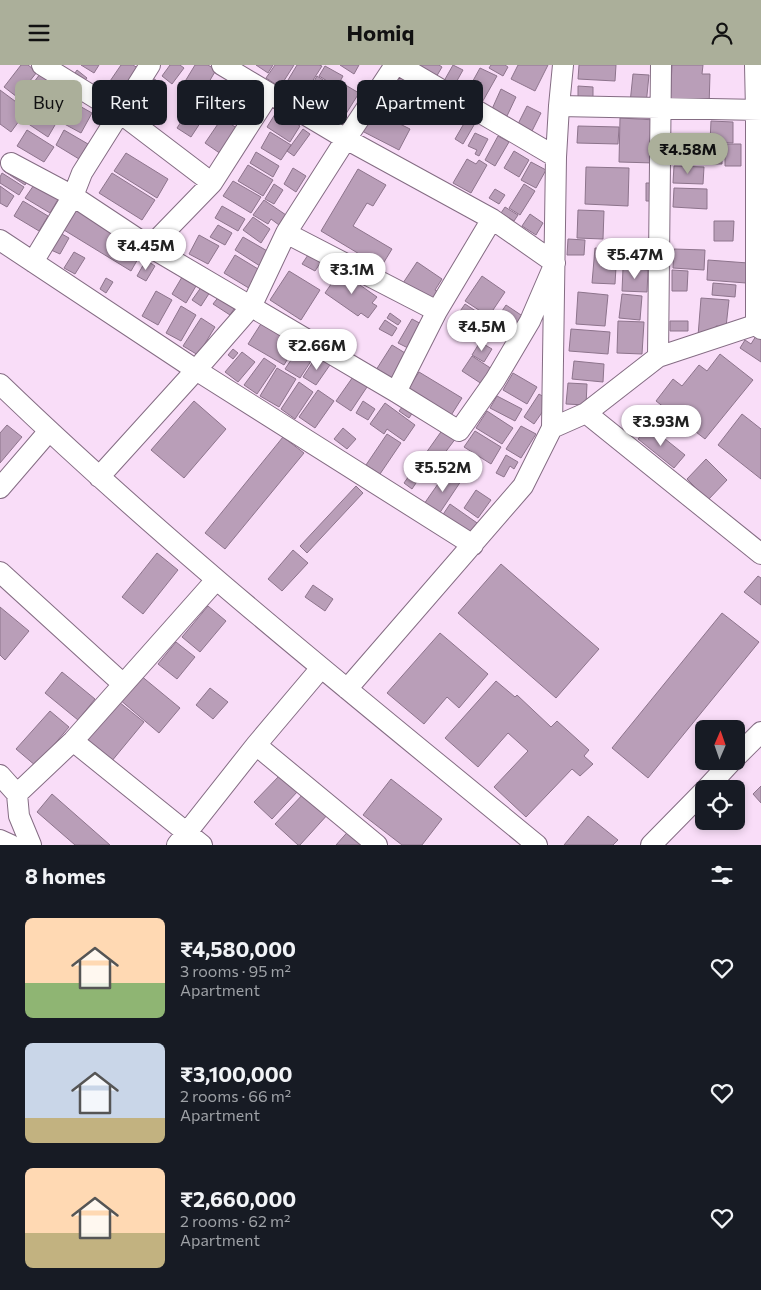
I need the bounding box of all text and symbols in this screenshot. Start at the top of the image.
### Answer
icon: menu [25,19,53,47]
text: Homiq [347,19,414,46]
icon: person [708,19,736,47]
chip: Buy [15,80,82,125]
chip: Rent [92,80,167,125]
chip: Filters [177,80,264,125]
chip: New [274,80,347,125]
chip: Apartment [357,80,483,125]
pin: ₹4.58M [647,133,729,175]
text: ₹4.58M [659,139,717,158]
pin: ₹4.45M [105,229,187,271]
text: ₹4.45M [117,235,175,254]
pin: ₹5.47M [594,237,676,280]
text: ₹5.47M [607,244,663,263]
pin: ₹3.1M [317,253,387,295]
text: ₹3.1M [330,259,374,278]
pin: ₹4.5M [447,309,517,352]
text: ₹4.5M [458,316,506,335]
pin: ₹2.66M [276,329,358,371]
text: ₹2.66M [288,335,346,354]
pin: ₹3.93M [620,405,702,447]
text: ₹3.93M [632,411,690,430]
pin: ₹5.52M [402,451,484,493]
text: ₹5.52M [415,457,471,476]
north arrow [695,720,745,770]
map controls [695,720,745,830]
button: locate [695,780,745,830]
icon: filters [708,861,736,889]
text: 8 homes [25,863,106,888]
text: ₹4,580,000 [180,936,296,961]
icon: home [65,938,125,998]
icon: heart [708,954,736,982]
text: 3 rooms · 95 m² [180,961,291,980]
text: Apartment [180,980,260,999]
text: ₹3,100,000 [180,1061,293,1086]
icon: home [65,1063,125,1123]
icon: heart [708,1079,736,1107]
text: 2 rooms · 66 m² [180,1086,291,1105]
text: Apartment [180,1105,260,1124]
text: ₹2,660,000 [180,1186,296,1211]
icon: home [65,1188,125,1248]
icon: heart [708,1204,736,1232]
text: 2 rooms · 62 m² [180,1211,290,1230]
text: Apartment [180,1230,260,1249]

